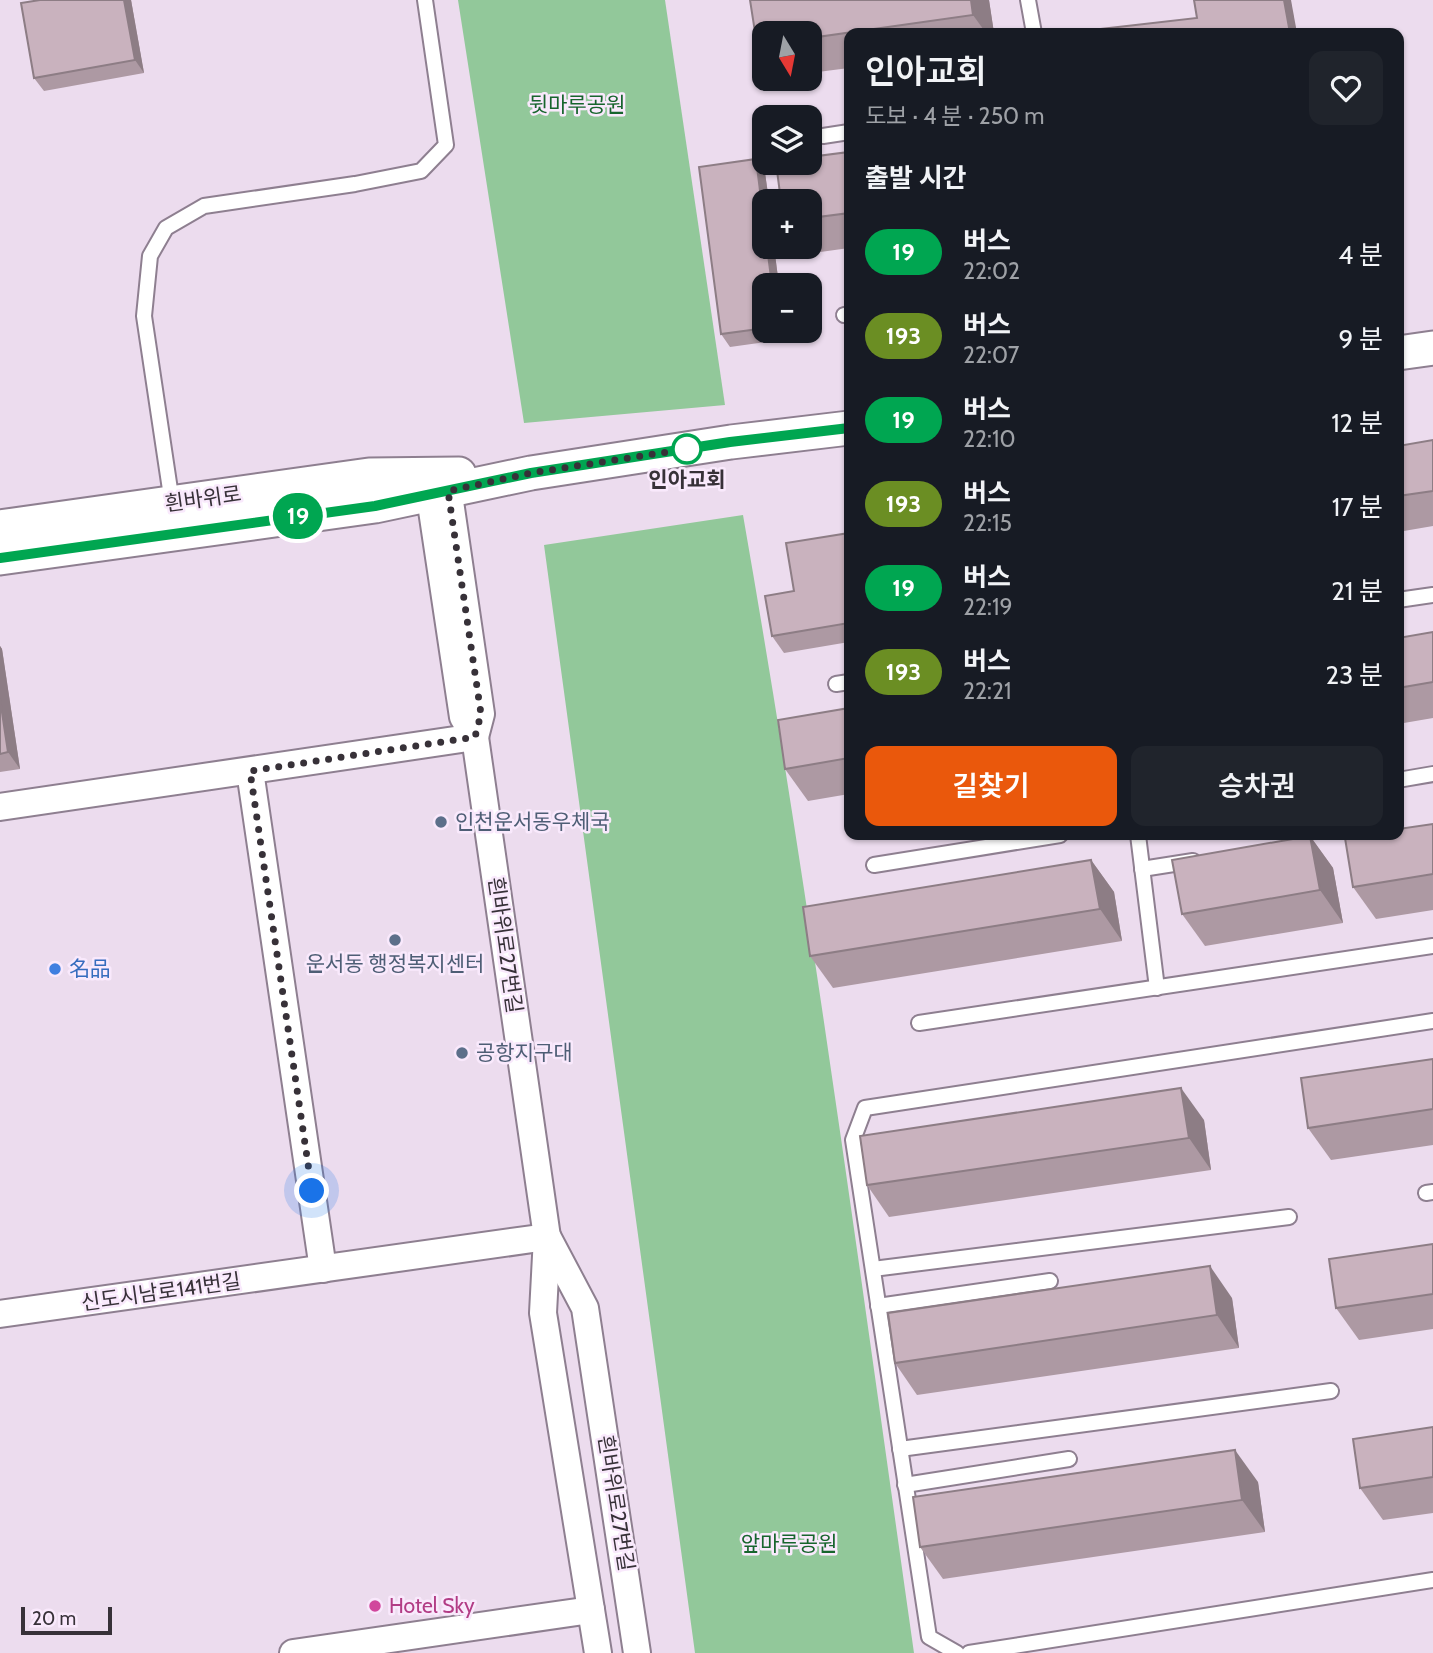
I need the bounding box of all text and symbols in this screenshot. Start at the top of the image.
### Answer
north arrow [752,21,822,91]
map controls [752,21,822,343]
text: 인아교회 [865,51,986,91]
button: heart [1309,51,1383,125]
park label: 뒷마루공원 [529,92,625,117]
text: 도보 · 4 분 · 250 m [865,102,1045,130]
button: layers [752,105,822,175]
text: 출발 시간 [865,162,967,194]
button: + [752,189,822,259]
text: 버스 [963,225,1011,257]
text: 19 [892,237,915,266]
text: 4 분 [1338,239,1383,271]
text: 22:02 [963,257,1020,285]
button: − [752,273,822,343]
text: 버스 [963,309,1011,341]
text: 193 [886,321,921,350]
text: 9 분 [1338,323,1383,355]
text: 22:07 [963,341,1019,369]
text: 버스 [963,393,1011,425]
text: 19 [892,405,915,434]
text: 12 분 [1331,407,1383,439]
text: 22:10 [963,425,1015,453]
marker: 인아교회 [672,434,702,464]
place label: 인아교회 [648,467,726,492]
text: 버스 [963,477,1011,509]
street label: 흰바위로 [163,481,243,516]
text: 193 [886,489,921,518]
text: 17 분 [1332,491,1383,523]
line badge: 19 [266,493,330,539]
text: 19 [287,501,309,530]
text: 22:15 [963,509,1012,537]
text: 버스 [963,561,1011,593]
text: 19 [892,573,915,602]
text: 21 분 [1331,575,1383,607]
text: 22:19 [963,593,1012,621]
text: 버스 [963,645,1011,677]
text: 193 [886,657,921,686]
text: 23 분 [1326,659,1383,691]
text: 22:21 [963,677,1011,705]
button: 길찾기 [865,746,1117,826]
button: 승차권 [1131,746,1383,826]
place label: 인천운서동우체국 [455,809,610,834]
marker: 인천운서동우체국 [433,814,449,830]
street label: 흰바위로27번길 [484,875,527,1015]
marker: 운서동 행정복지센터 [387,932,403,948]
place label: 운서동 행정복지센터 [306,951,484,976]
place label: 名品 [69,956,111,981]
marker: 名品 [47,961,63,977]
place label: 공항지구대 [476,1040,573,1065]
marker: 공항지구대 [454,1045,470,1061]
your location [294,1173,329,1208]
street label: 신도시남로141번길 [79,1268,242,1315]
street label: 흰바위로27번길 [593,1433,640,1573]
park label: 앞마루공원 [741,1531,837,1556]
place label: Hotel Sky [389,1593,475,1618]
marker: Hotel Sky [367,1598,383,1614]
scale bar [21,1604,112,1636]
text: 20 m [32,1607,76,1630]

